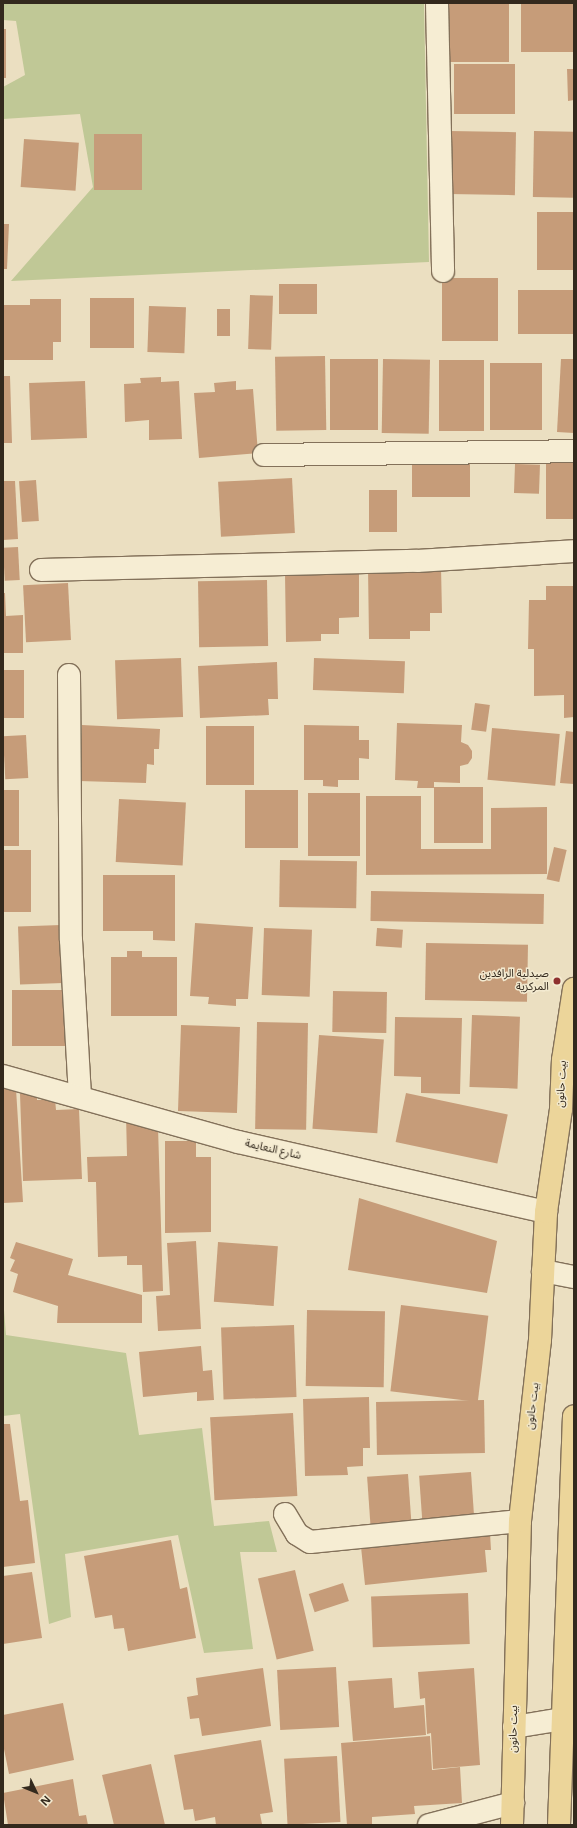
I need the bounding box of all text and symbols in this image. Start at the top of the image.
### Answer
place label: صيدلية الرافدين المركزية [480,968,549,994]
marker: صيدلية الرافدين المركزية [552,976,562,986]
street label: بيت حانون [554,1060,570,1108]
street label: شارع النعايمة [244,1137,302,1163]
street label: بيت حانون [524,1382,542,1430]
street label: بيت حانون [507,1705,521,1753]
north arrow [16,1772,56,1812]
text: N [34,1789,57,1812]

